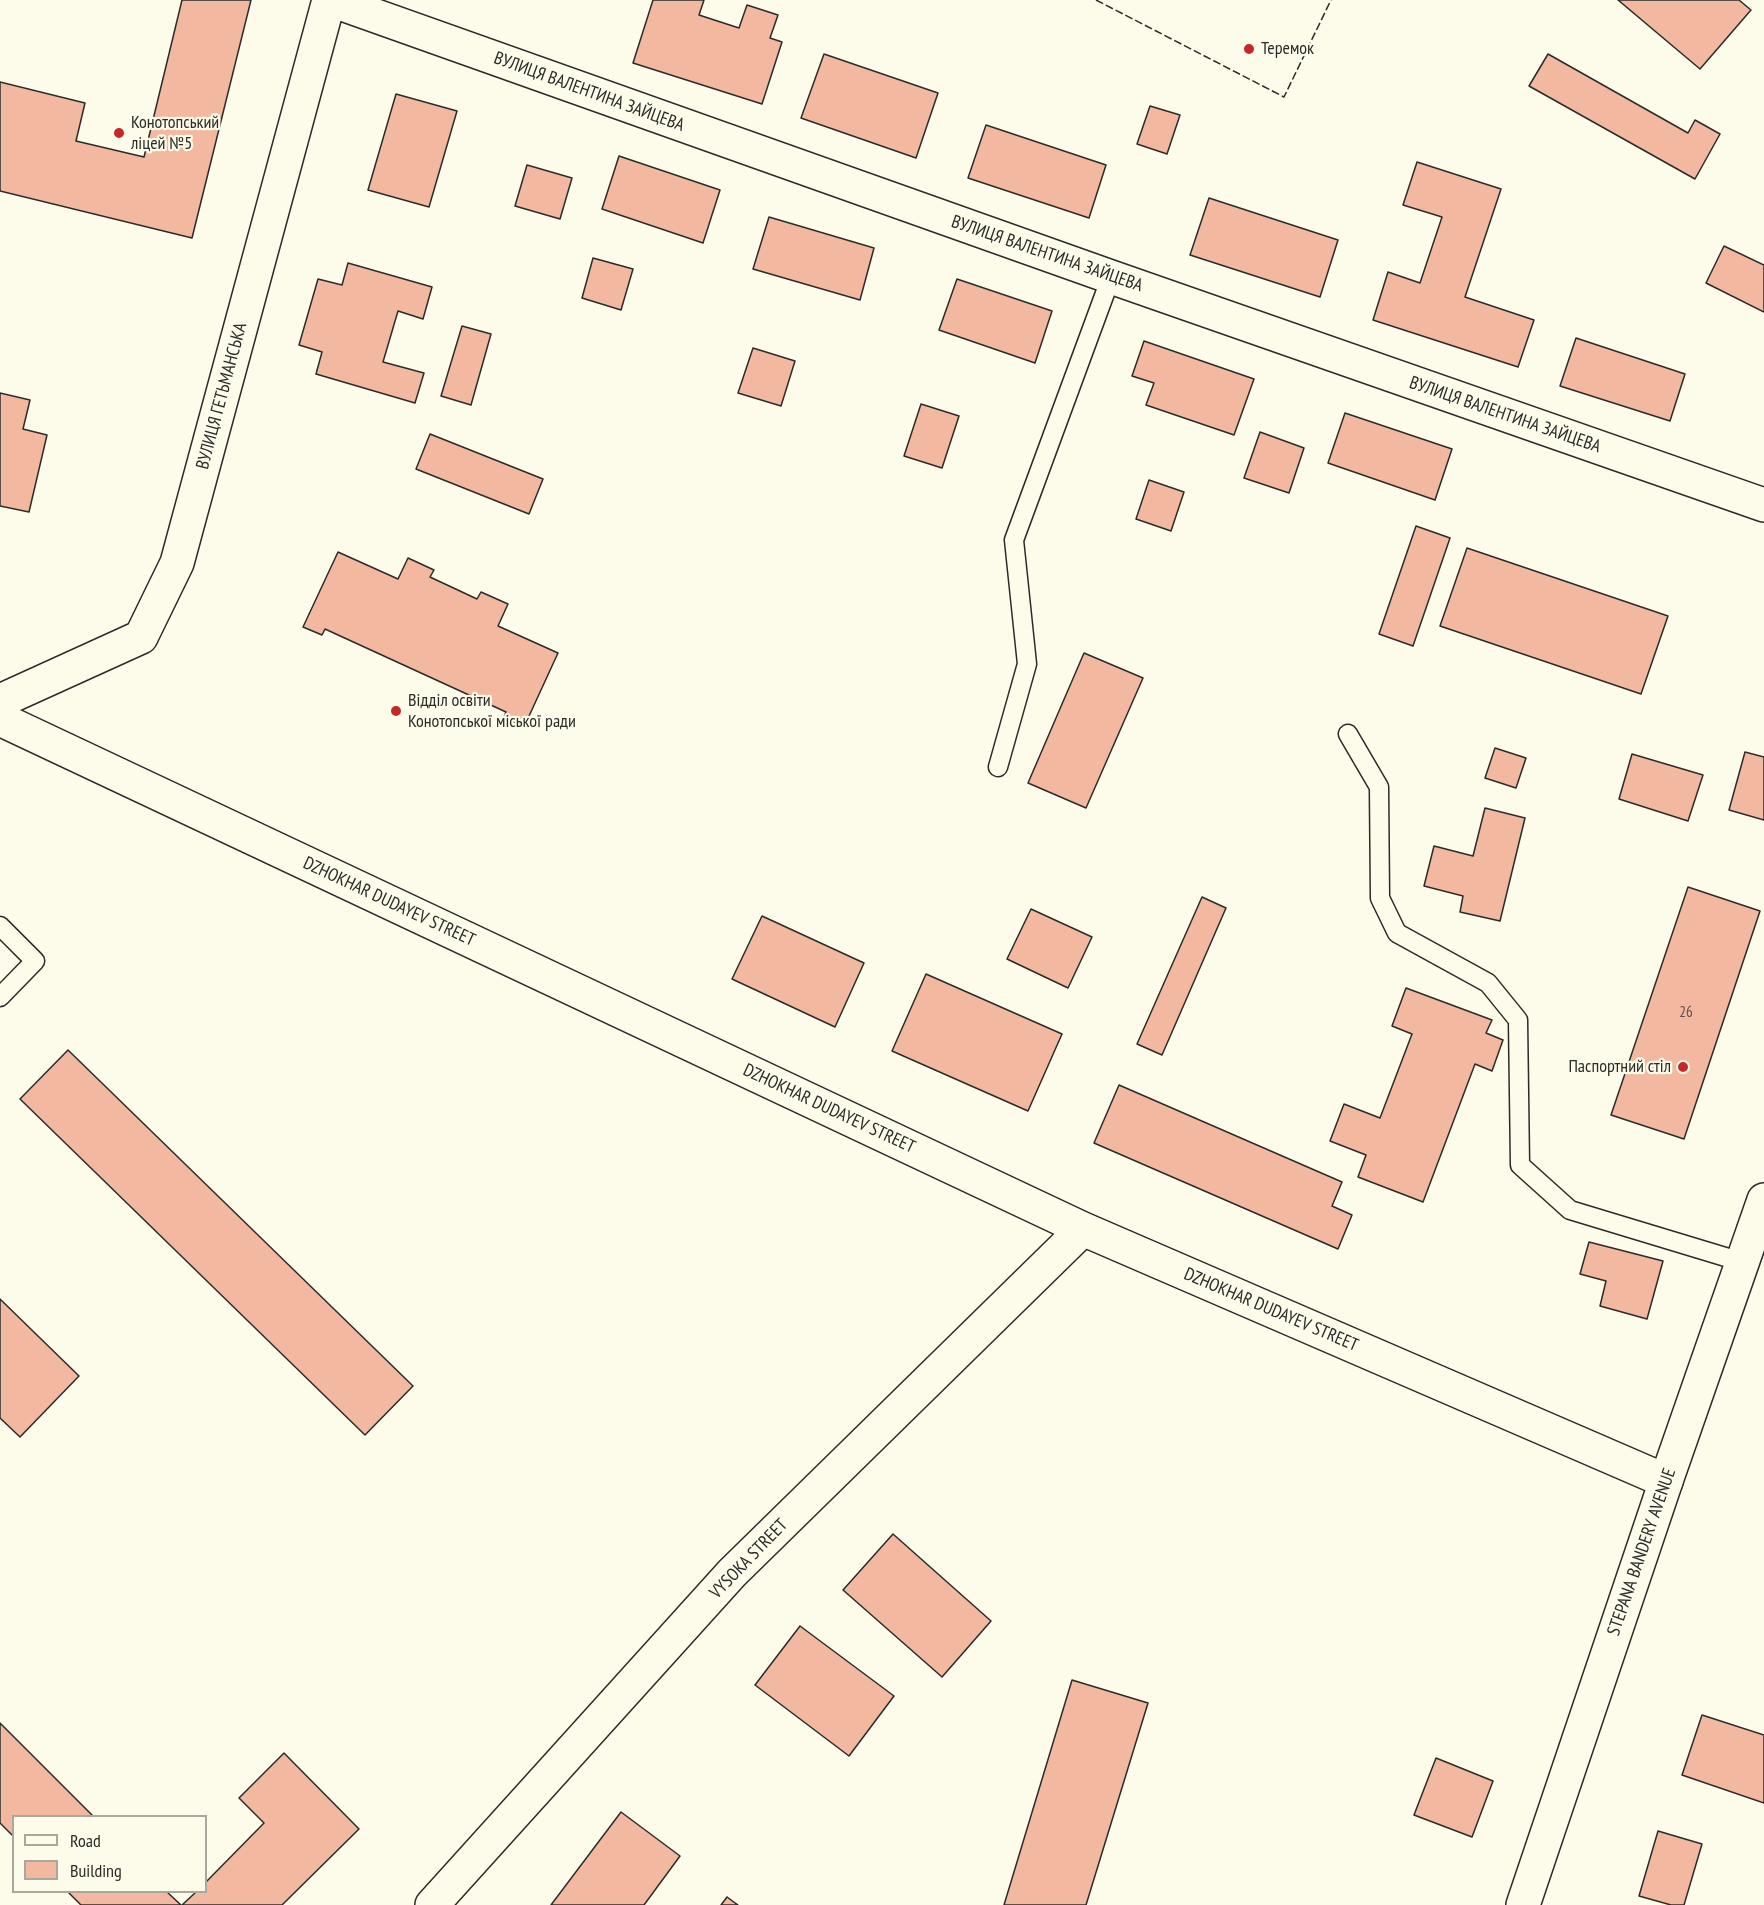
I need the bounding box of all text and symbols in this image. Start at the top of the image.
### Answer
place label: Теремок [1261,38,1314,60]
marker: Теремок [1242,42,1256,56]
street label: ВУЛИЦЯ ВАЛЕНТИНА ЗАЙЦЕВА [491,47,687,137]
place label: Конотопський ліцей №5 [131,112,219,154]
marker: Конотопський ліцей №5 [112,126,126,140]
street label: ВУЛИЦЯ ВАЛЕНТИНА ЗАЙЦЕВА [948,211,1146,297]
street label: ВУЛИЦЯ ГЕТЬМАНСЬКА [192,320,252,472]
street label: ВУЛИЦЯ ВАЛЕНТИНА ЗАЙЦЕВА [1406,372,1604,458]
place label: Відділ освіти Конотопської міської ради [408,690,576,732]
marker: Відділ освіти Конотопської міської ради [389,704,403,718]
street label: DZHOKHAR DUDAYEV STREET [300,853,478,951]
house number: 26 [1679,1004,1693,1022]
place label: Паспортний стіл [1568,1056,1671,1078]
street label: DZHOKHAR DUDAYEV STREET [740,1060,918,1158]
marker: Паспортний стіл [1676,1060,1690,1074]
street label: DZHOKHAR DUDAYEV STREET [1181,1263,1361,1357]
street label: STEPANA BANDERY AVENUE [1603,1466,1681,1638]
street label: VYSOKA STREET [706,1515,792,1603]
legend [12,1815,207,1893]
text: Road [70,1829,101,1852]
text: Building [70,1859,122,1882]

